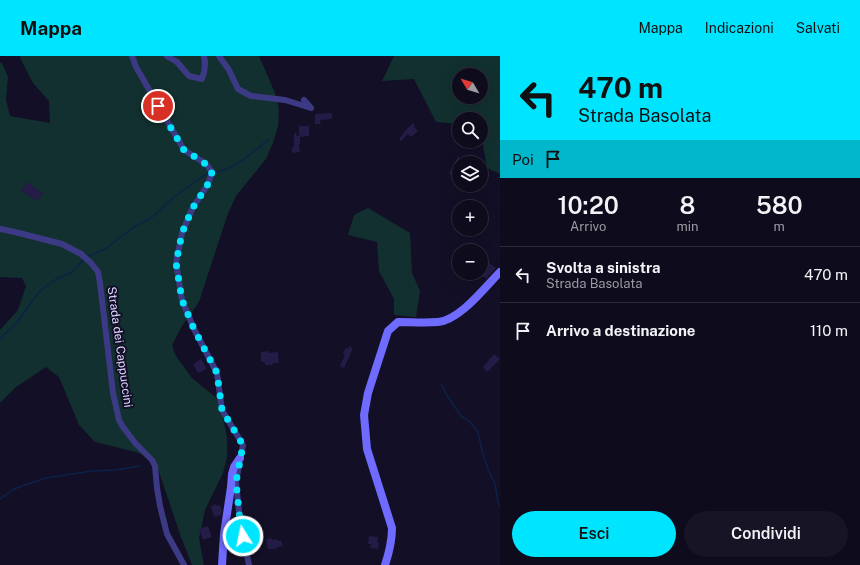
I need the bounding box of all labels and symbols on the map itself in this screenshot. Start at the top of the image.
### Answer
north arrow [452,68,488,104]
pin [141,89,175,123]
street label: Strada dei Cappuccini [105,286,135,408]
position arrow [222,515,264,557]

